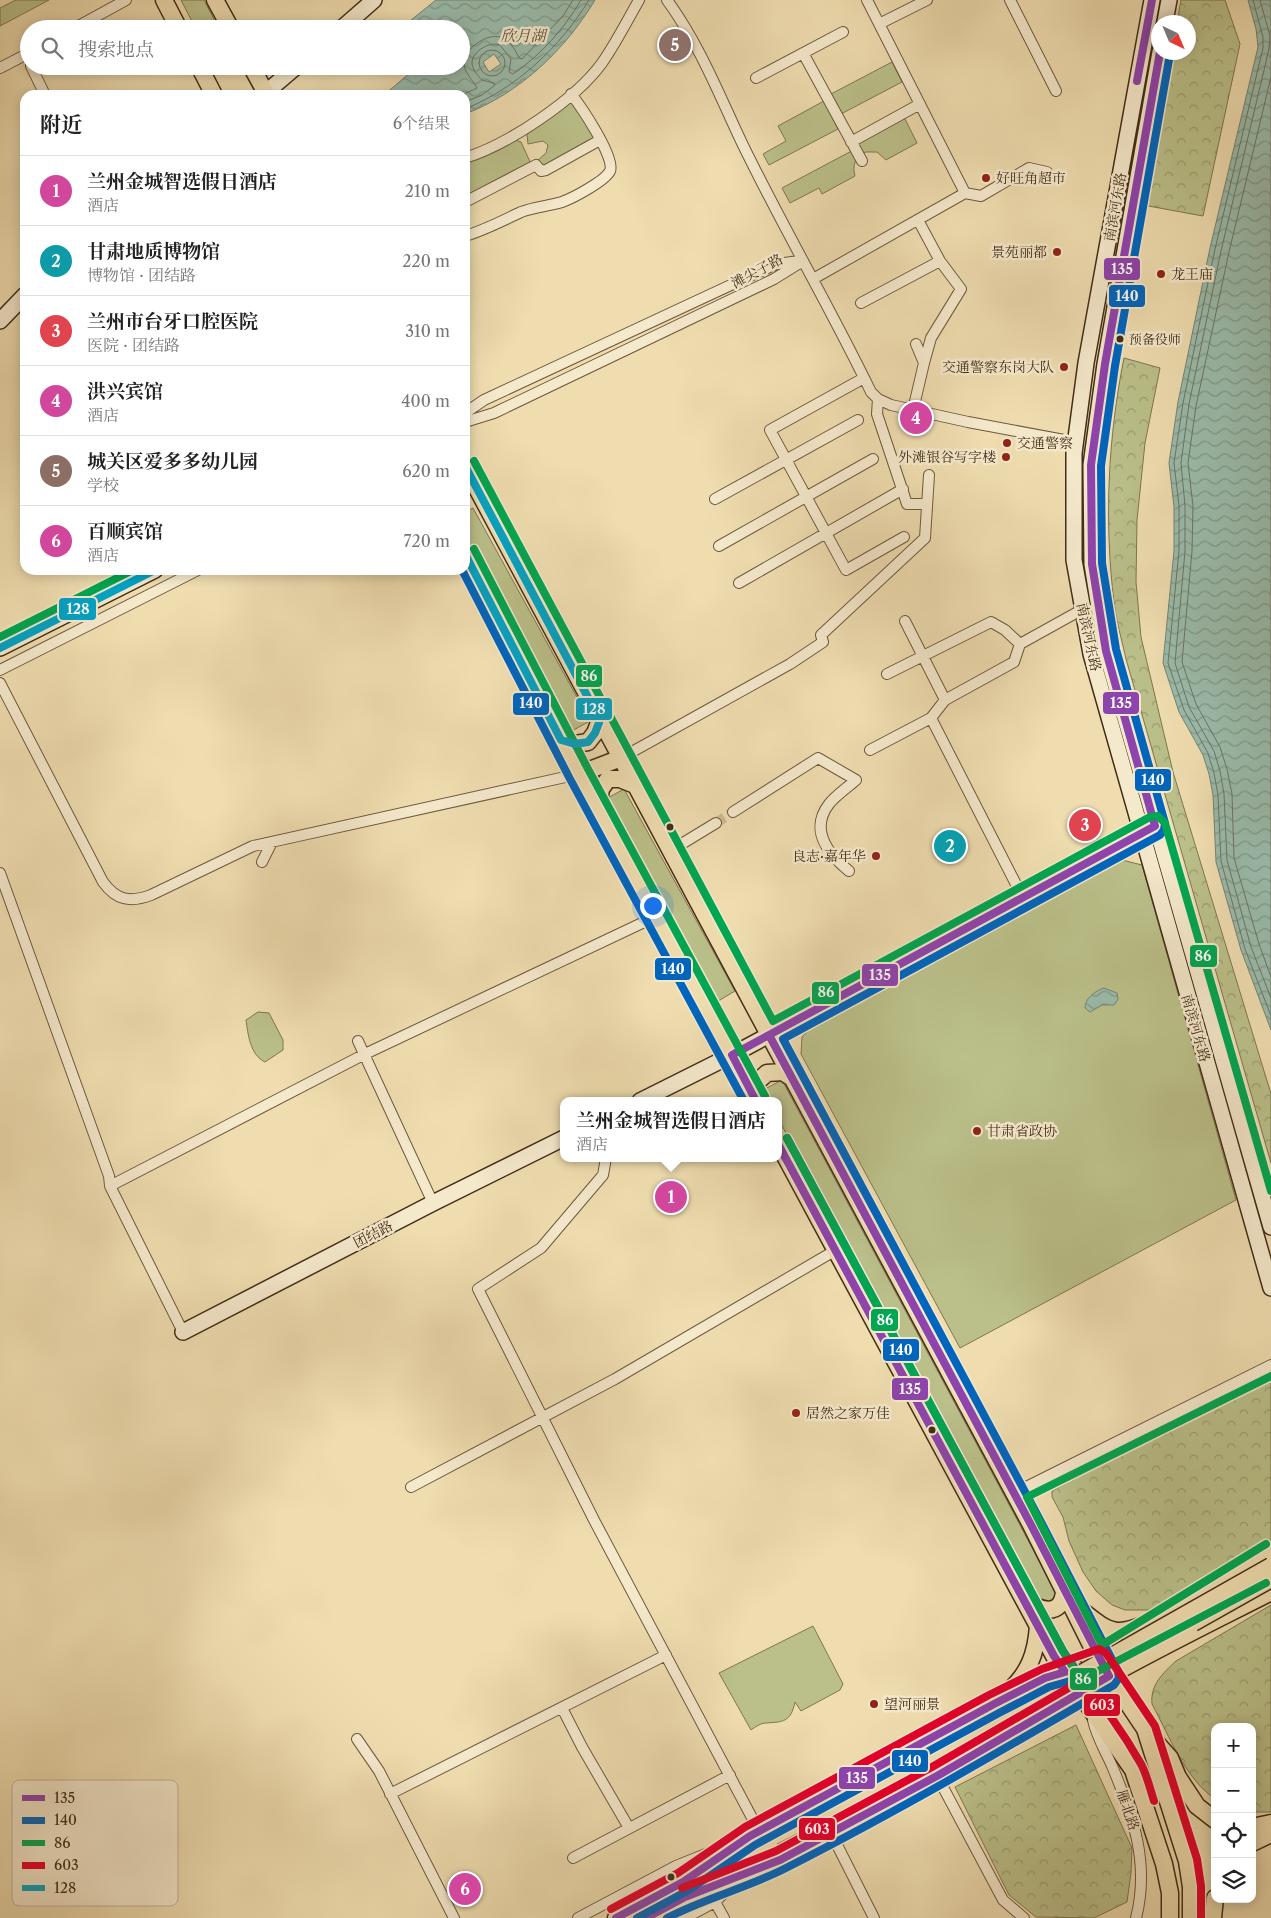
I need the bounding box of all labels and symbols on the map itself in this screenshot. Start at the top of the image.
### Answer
north arrow [1151,15,1196,60]
water label: 欣月湖 [500,26,548,45]
pin: 5 [659,26,691,64]
place label: 好旺角超市 [996,169,1066,187]
street label: 南滨河东路 [1100,171,1130,243]
marker: 好旺角超市 [980,172,992,184]
place label: 景苑丽都 [991,243,1047,261]
marker: 景苑丽都 [1051,246,1063,258]
street label: 滩尖子路 [728,250,786,292]
line badge: 135 [1103,257,1141,281]
text: 135 [1111,260,1133,278]
place label: 龙王庙 [1171,265,1213,283]
marker: 龙王庙 [1155,268,1167,280]
line badge: 140 [1108,284,1146,308]
text: 140 [1115,287,1139,305]
place label: 预备役师 [1129,331,1181,347]
marker: 预备役师 [1115,334,1125,344]
place label: 交通警察东岗大队 [942,358,1054,376]
marker: 交通警察东岗大队 [1058,361,1070,373]
pin: 4 [900,399,932,437]
place label: 交通警察 [1017,434,1073,452]
marker: 交通警察 [1001,437,1013,449]
place label: 外滩银谷写字楼 [898,448,996,466]
marker: 外滩银谷写字楼 [1000,451,1012,463]
line badge: 128 [58,597,97,621]
text: 128 [66,600,90,618]
street label: 南滨河东路 [1073,601,1105,673]
line badge: 86 [575,664,603,688]
text: 86 [581,667,597,685]
line badge: 135 [1102,691,1140,715]
line badge: 140 [512,692,550,716]
text: 140 [519,694,543,712]
text: 135 [1110,694,1132,712]
line badge: 128 [575,697,613,721]
text: 128 [582,700,606,718]
line badge: 140 [1134,768,1172,792]
text: 140 [1141,771,1165,789]
pin: 3 [1069,806,1101,844]
unlabelled marker [665,822,675,832]
pin: 2 [934,827,966,865]
place label: 良志·嘉年华 [792,847,866,865]
marker: 良志·嘉年华 [870,850,882,862]
your location [640,893,666,919]
line badge: 86 [1189,944,1218,968]
text: 86 [1195,947,1211,965]
line badge: 140 [654,957,692,981]
text: 140 [661,960,685,978]
line badge: 135 [861,963,899,987]
text: 135 [869,966,891,984]
line badge: 86 [811,981,840,1005]
text: 86 [818,983,834,1001]
street label: 南滨河东路 [1178,992,1214,1064]
place label: 甘肃省政协 [987,1122,1057,1140]
marker: 甘肃省政协 [971,1125,983,1137]
pin: 1 [655,1178,687,1216]
street label: 团结路 [350,1216,396,1252]
line badge: 86 [870,1308,899,1332]
text: 86 [877,1311,893,1329]
line badge: 140 [882,1338,920,1362]
text: 140 [889,1341,913,1359]
line badge: 135 [891,1377,929,1401]
text: 135 [899,1380,921,1398]
place label: 居然之家万佳 [806,1404,890,1422]
marker: 居然之家万佳 [790,1407,802,1419]
unlabelled marker [927,1425,937,1435]
line badge: 86 [1069,1667,1098,1691]
text: 86 [1075,1670,1091,1688]
line badge: 603 [1083,1693,1121,1717]
place label: 望河丽景 [884,1695,940,1713]
text: 603 [1089,1696,1115,1714]
marker: 望河丽景 [868,1698,880,1710]
line badge: 140 [891,1749,929,1773]
text: 140 [898,1752,922,1770]
line badge: 135 [838,1766,876,1790]
text: 135 [846,1769,868,1787]
legend [12,1780,178,1906]
street label: 雁北路 [1113,1787,1143,1833]
text: 135 [54,1789,75,1807]
text: 140 [54,1811,77,1829]
line badge: 603 [798,1817,836,1841]
text: 603 [804,1820,830,1838]
text: 86 [54,1834,71,1852]
text: 603 [54,1856,79,1874]
pin: 6 [449,1870,481,1908]
unlabelled marker [666,1872,676,1882]
text: 128 [54,1879,76,1897]

